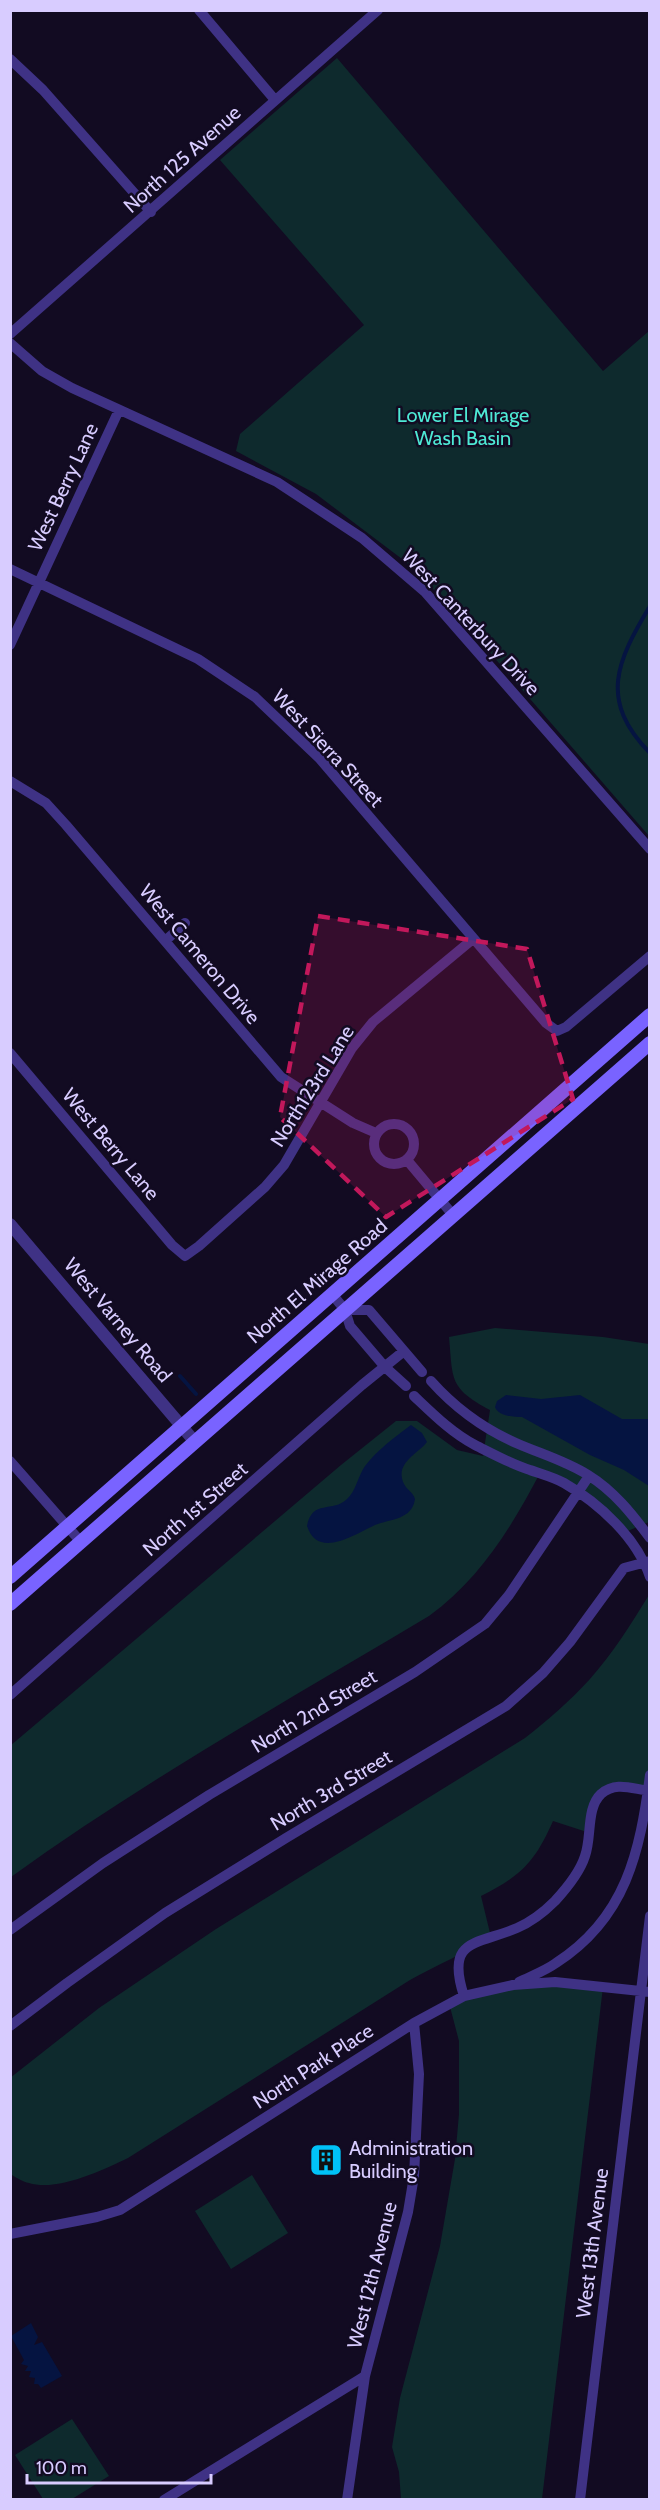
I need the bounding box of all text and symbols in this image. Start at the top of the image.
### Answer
street label: North 125 Avenue [119,100,245,218]
park label: Lower El Mirage Wash Basin [397,403,529,450]
street label: West Berry Lane [23,419,103,555]
street label: West Canterbury Drive [397,544,545,700]
street label: West Sierra Street [267,684,389,812]
street label: West Cameron Drive [134,879,266,1029]
street label: North123rd Lane [265,1021,359,1151]
street label: West Berry Lane [57,1083,165,1205]
street label: North El Mirage Road [242,1214,392,1348]
street label: West Varney Road [59,1253,177,1387]
street label: North 1st Street [138,1457,252,1561]
street label: North 2nd Street [247,1664,381,1758]
street label: North 3rd Street [266,1744,396,1836]
street label: North Park Place [248,2018,378,2114]
place label: Administration Building [349,2136,473,2183]
building icon: Administration Building [308,2142,344,2178]
street label: West 13th Avenue [571,2167,613,2319]
street label: West 12th Avenue [342,2199,402,2351]
scale bar [27,2447,212,2485]
text: 100 m [36,2457,87,2479]

